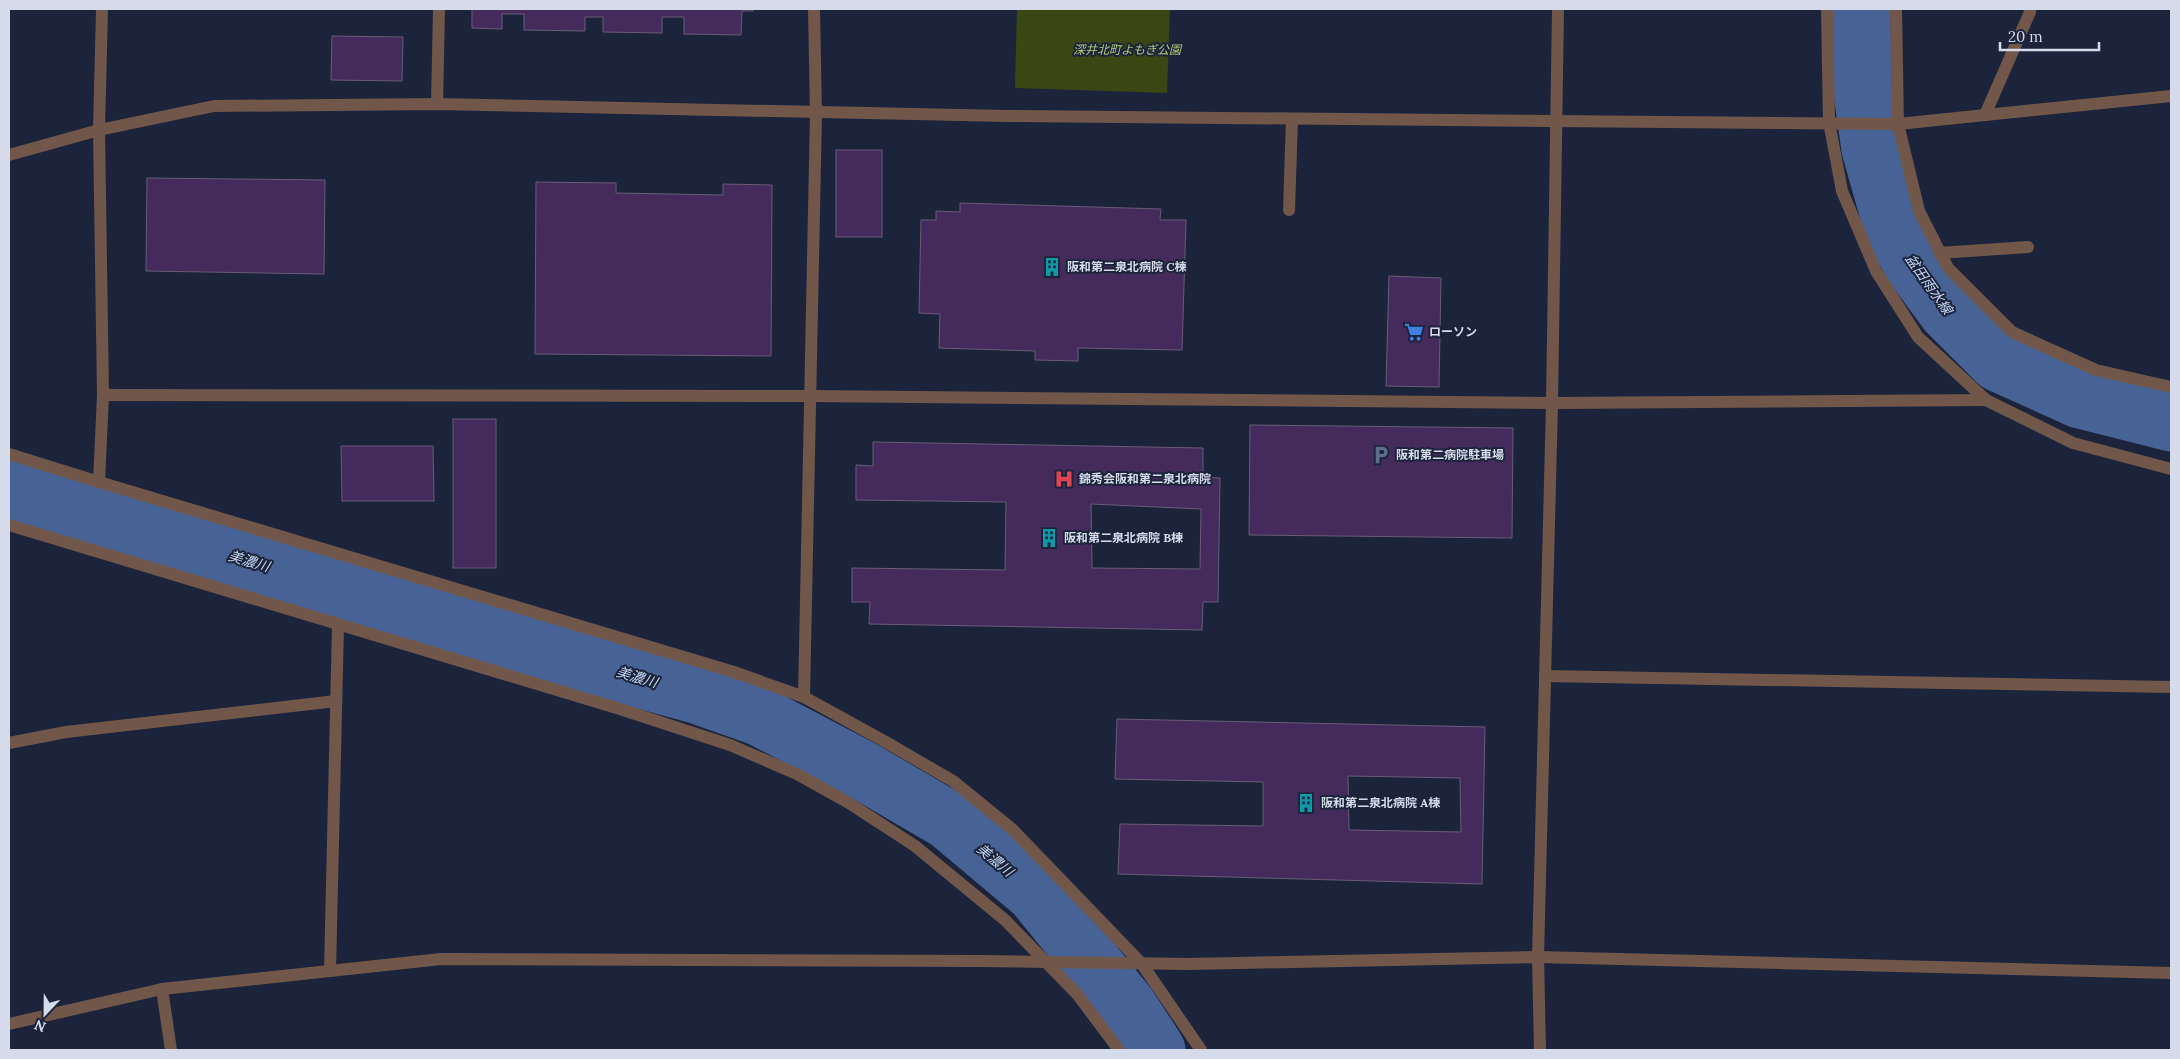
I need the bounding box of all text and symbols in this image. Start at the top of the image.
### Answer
scale bar [2000,20,2099,52]
text: 20 m [2008,27,2043,46]
park label: 深井北町よもぎ公園 [1073,42,1183,57]
water label: 盆田雨水線 [1902,250,1958,319]
building icon: 阪和第二泉北病院 C棟 [1041,256,1063,278]
place label: 阪和第二泉北病院 C棟 [1067,259,1186,274]
supermarket icon: ローソン [1403,321,1425,343]
place label: ローソン [1429,324,1477,339]
parking icon: 阪和第二病院駐車場 [1370,444,1392,466]
place label: 阪和第二病院駐車場 [1396,447,1504,462]
hospital icon: 錦秀会阪和第二泉北病院 [1053,468,1075,490]
place label: 錦秀会阪和第二泉北病院 [1078,471,1211,486]
building icon: 阪和第二泉北病院 B棟 [1038,527,1060,549]
place label: 阪和第二泉北病院 B棟 [1064,530,1183,545]
water label: 美濃川 [226,546,274,576]
water label: 美濃川 [614,662,662,692]
building icon: 阪和第二泉北病院 A棟 [1295,792,1317,814]
place label: 阪和第二泉北病院 A棟 [1321,795,1440,810]
water label: 美濃川 [973,840,1018,882]
north arrow [20,989,70,1039]
text: N [32,1016,49,1036]

